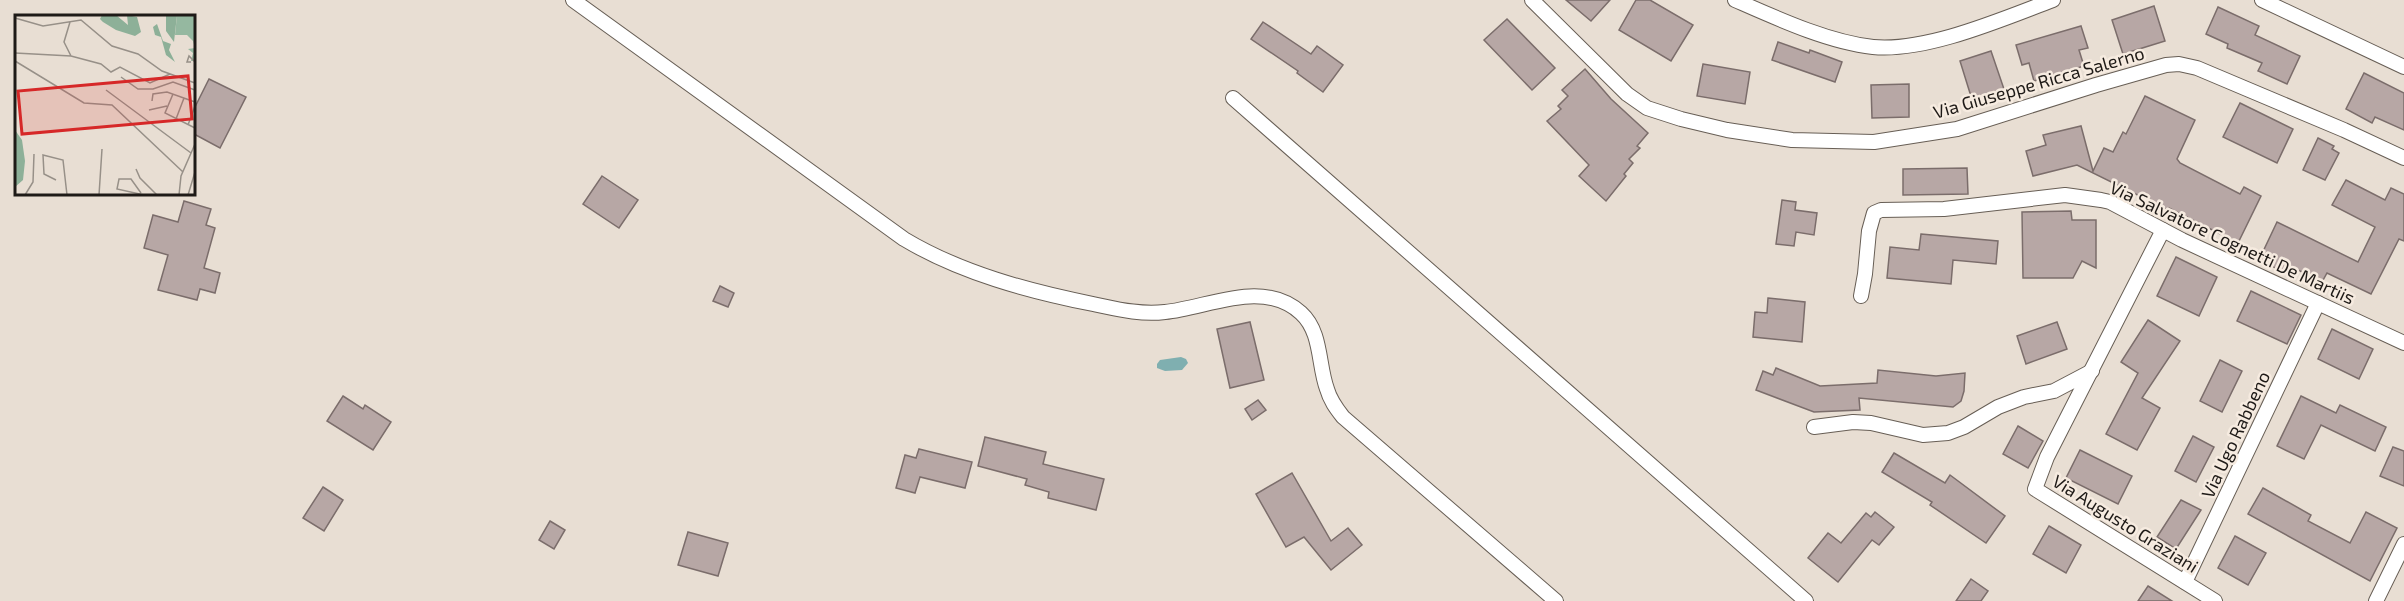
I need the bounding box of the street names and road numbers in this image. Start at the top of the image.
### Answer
street label: Via Giuseppe Ricca Salerno [1931,41,2147,123]
street label: Via Salvatore Cognetti De Martiis [2106,176,2358,309]
street label: Via Ugo Rabbeno [2196,368,2274,501]
street label: Via Augusto Graziani [2049,469,2202,577]

